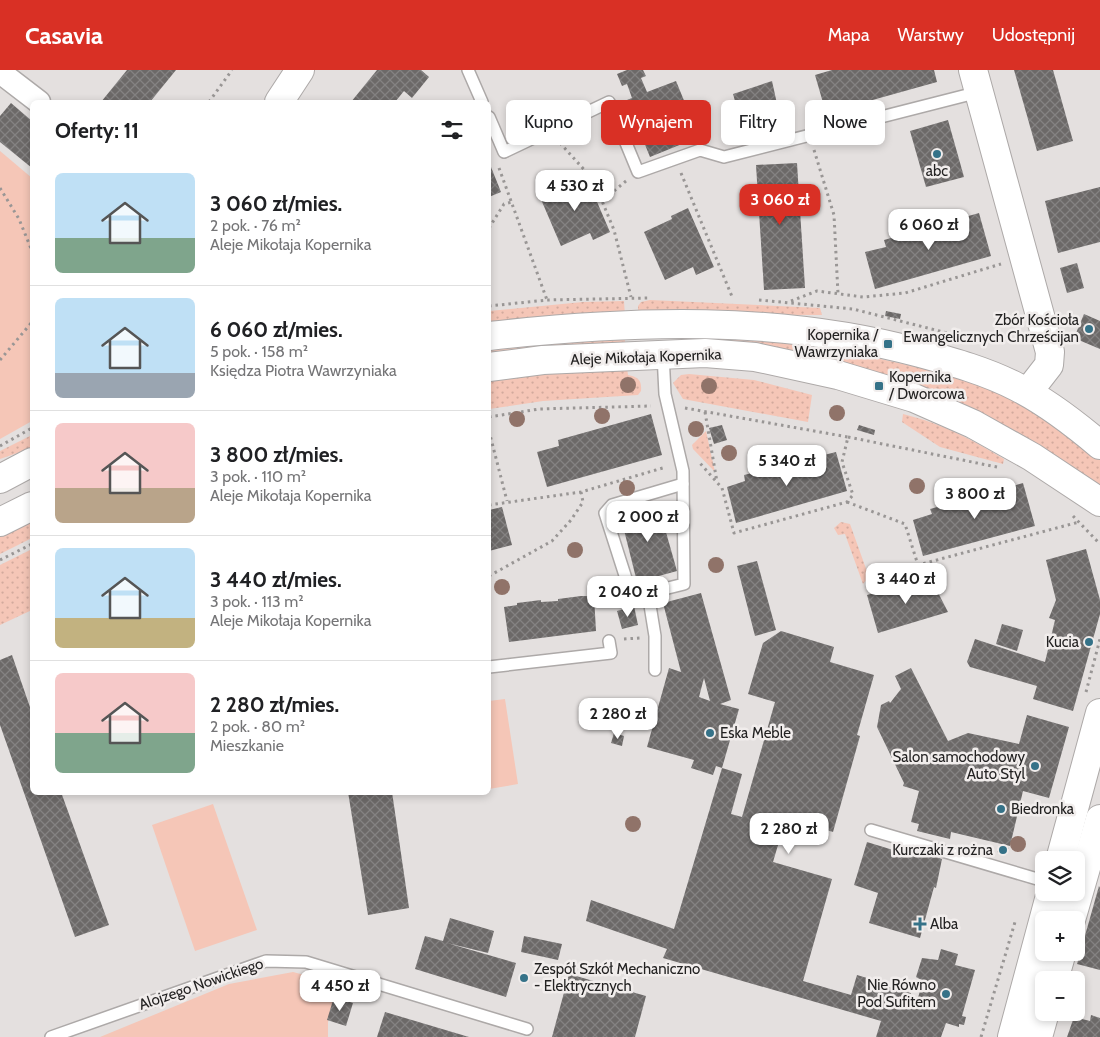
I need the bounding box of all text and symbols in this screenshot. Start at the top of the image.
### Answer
text: Casavia [25,21,103,50]
text: Mapa [828,24,870,46]
text: Warstwy [898,24,964,46]
text: Udostępnij [992,24,1075,46]
chip: Kupno [506,100,591,145]
chip: Wynajem [601,100,711,145]
chip: Filtry [721,100,795,145]
chip: Nowe [805,100,885,145]
icon: filters [438,116,466,144]
text: Oferty: 11 [55,118,139,143]
marker: abc [931,148,943,160]
place label: abc [926,162,948,180]
pin: 4 530 zł [523,170,627,212]
text: 4 530 zł [546,176,604,195]
pin: 3 060 zł [728,184,832,226]
text: 3 060 zł [750,190,810,209]
text: 3 060 zł/mies. [210,191,342,216]
icon: home [95,193,155,253]
pin: 6 060 zł [877,208,981,251]
text: 6 060 zł [899,215,959,234]
text: 2 pok. · 76 m² [210,216,301,235]
text: Aleje Mikołaja Kopernika [210,235,371,254]
place label: Zbór Kościoła Ewangelicznych Chrześcijan [903,311,1080,346]
text: 6 060 zł/mies. [210,317,343,342]
icon: home [95,318,155,378]
marker: Zbór Kościoła Ewangelicznych Chrześcijan [1083,323,1095,335]
place label: Kopernika / Wawrzyniaka [795,326,879,361]
marker: Kopernika / Wawrzyniaka [882,338,894,350]
text: 5 pok. · 158 m² [210,342,308,361]
street label: Aleje Mikołaja Kopernika [570,345,723,369]
text: Księdza Piotra Wawrzyniaka [210,361,397,380]
place label: Kopernika / Dworcowa [888,368,965,403]
marker: Kopernika / Dworcowa [873,380,885,392]
text: 3 800 zł/mies. [210,442,343,467]
icon: home [95,443,155,503]
pin: 5 340 zł [735,444,839,487]
text: 5 340 zł [758,451,816,470]
text: 3 pok. · 110 m² [210,467,306,486]
pin: 3 800 zł [923,478,1027,520]
text: 3 800 zł [945,484,1005,503]
text: Aleje Mikołaja Kopernika [210,486,371,505]
pin: 2 000 zł [596,500,700,543]
text: 2 000 zł [617,507,679,526]
pin: 3 440 zł [854,562,958,605]
text: 3 440 zł/mies. [210,567,342,592]
icon: home [95,568,155,628]
text: 3 440 zł [877,569,935,588]
pin: 2 040 zł [576,576,680,618]
text: 2 040 zł [598,582,658,601]
text: 3 pok. · 113 m² [210,592,304,611]
text: Aleje Mikołaja Kopernika [210,611,371,630]
place label: Kucia [1046,633,1080,651]
marker: Kucia [1083,636,1095,648]
text: 2 280 zł/mies. [210,692,339,717]
icon: home [95,693,155,753]
pin: 2 280 zł [566,698,670,740]
text: 2 280 zł [590,704,646,723]
text: 2 pok. · 80 m² [210,717,305,736]
place label: Eska Meble [720,724,791,742]
marker: Eska Meble [704,727,716,739]
text: Mieszkanie [210,736,284,755]
place label: Salon samochodowy Auto Styl [893,748,1025,783]
marker: Salon samochodowy Auto Styl [1029,760,1041,772]
place label: Biedronka [1011,800,1075,818]
marker: Biedronka [995,803,1007,815]
pin: 2 280 zł [737,812,841,855]
text: 2 280 zł [761,819,817,838]
place label: Kurczaki z rożna [892,841,994,859]
marker: Kurczaki z rożna [997,844,1009,856]
map controls [1035,851,1085,1021]
button: layers [1035,851,1085,901]
button: + [1035,911,1085,961]
place label: Alba [930,915,959,933]
marker: Alba [914,918,926,930]
street label: Alojzego Nowickiego [136,954,266,1014]
place label: Zespół Szkół Mechaniczno - Elektrycznych [534,960,700,995]
pin: 4 450 zł [288,970,392,1012]
button: − [1035,971,1085,1021]
marker: Zespół Szkół Mechaniczno - Elektrycznych [518,972,530,984]
text: 4 450 zł [311,976,369,995]
place label: Nie Równo Pod Sufitem [857,976,936,1011]
marker: Nie Równo Pod Sufitem [940,988,952,1000]

